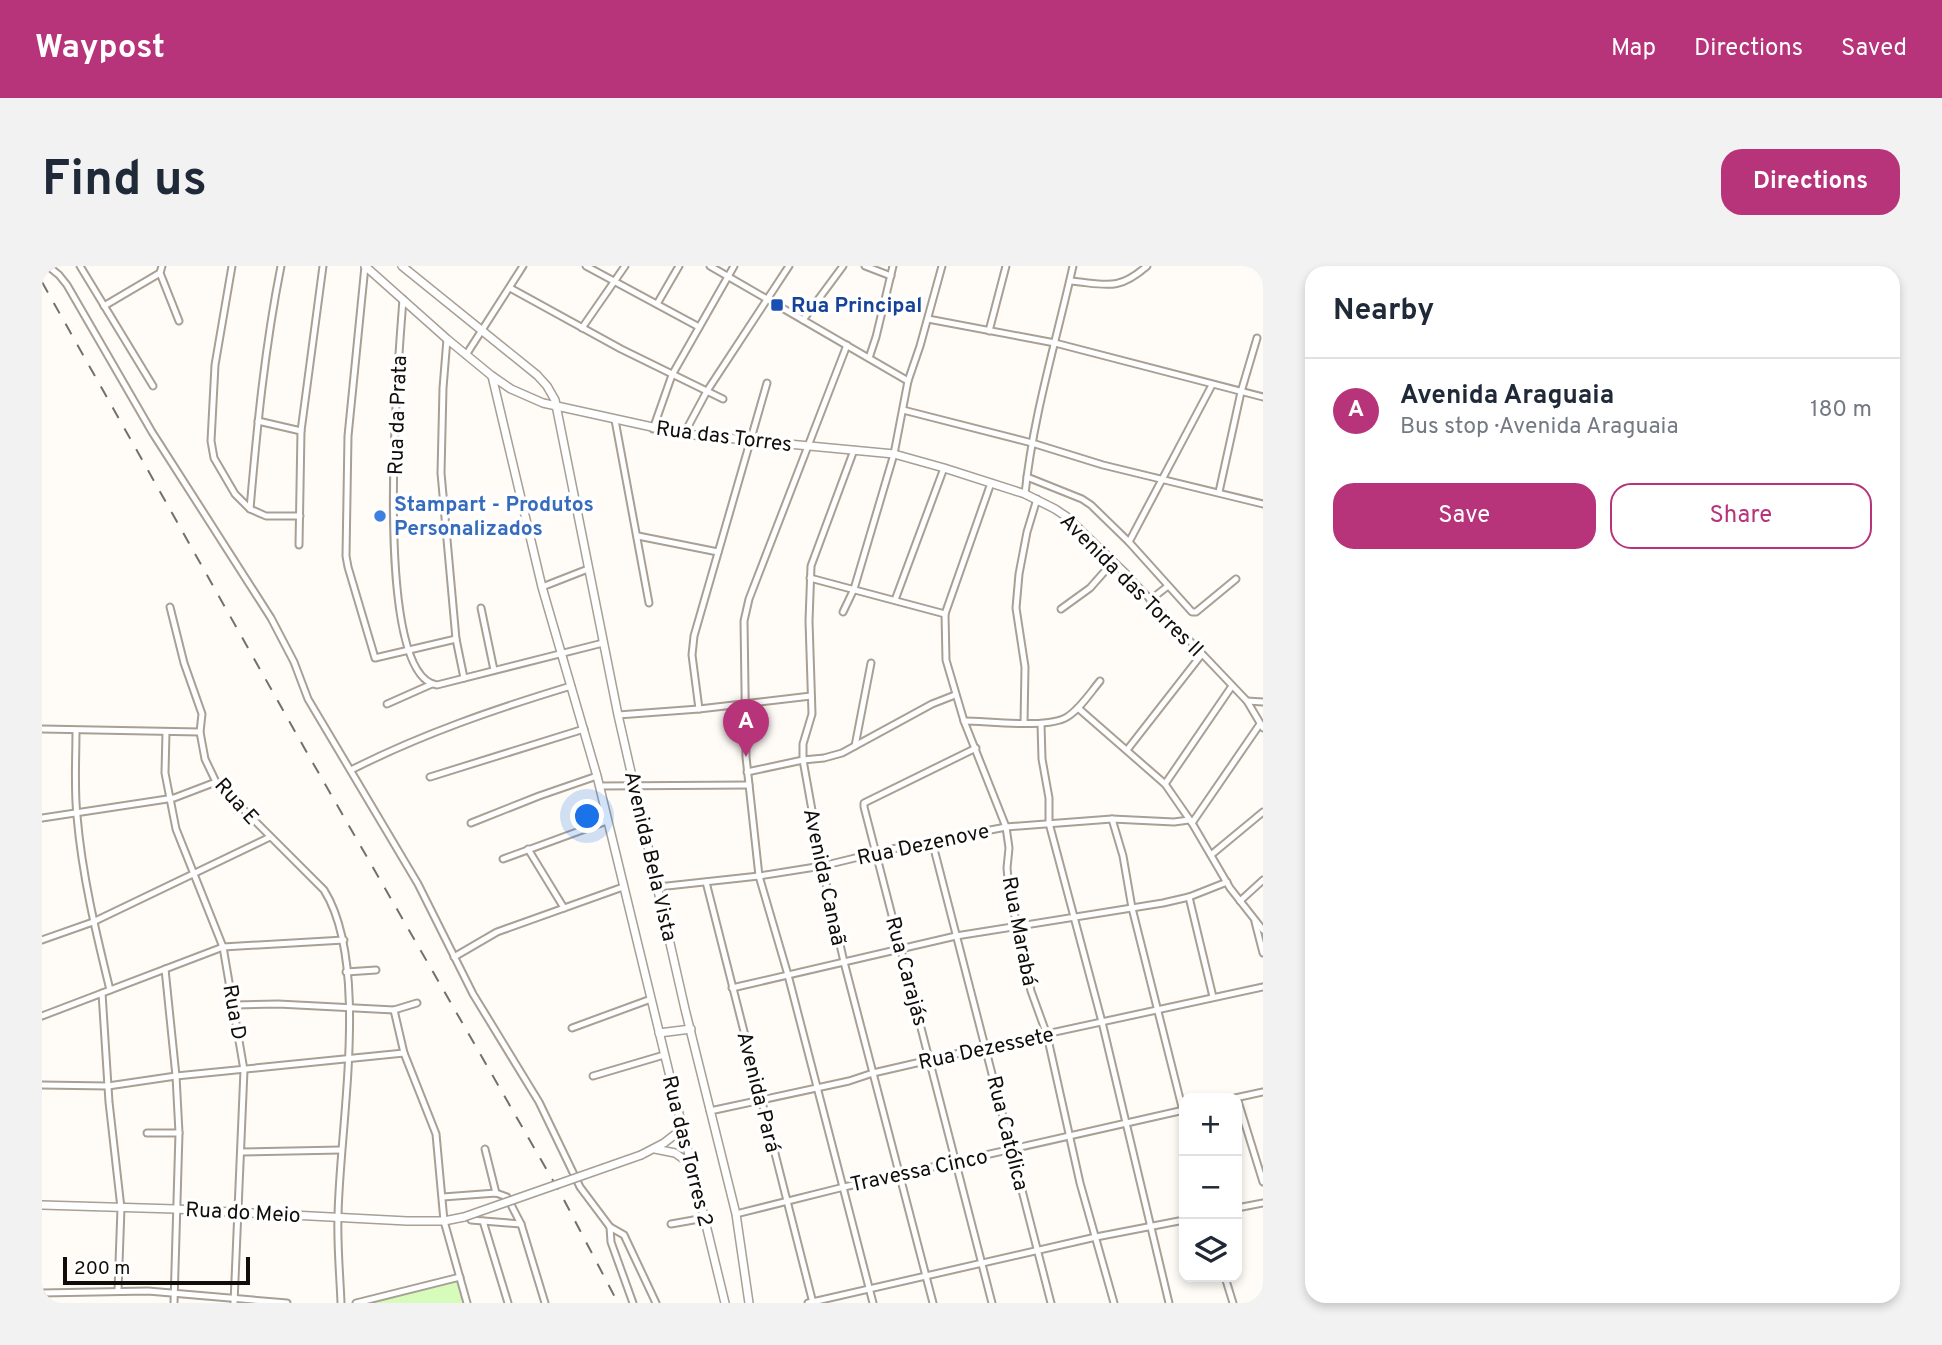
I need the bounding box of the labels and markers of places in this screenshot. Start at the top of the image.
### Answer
place label: Rua Principal [791,293,922,320]
marker: Rua Principal [769,297,785,313]
place label: Stampart - Produtos Personalizados [394,492,594,543]
marker: Stampart - Produtos Personalizados [372,508,388,524]
pin: A [723,699,769,757]

